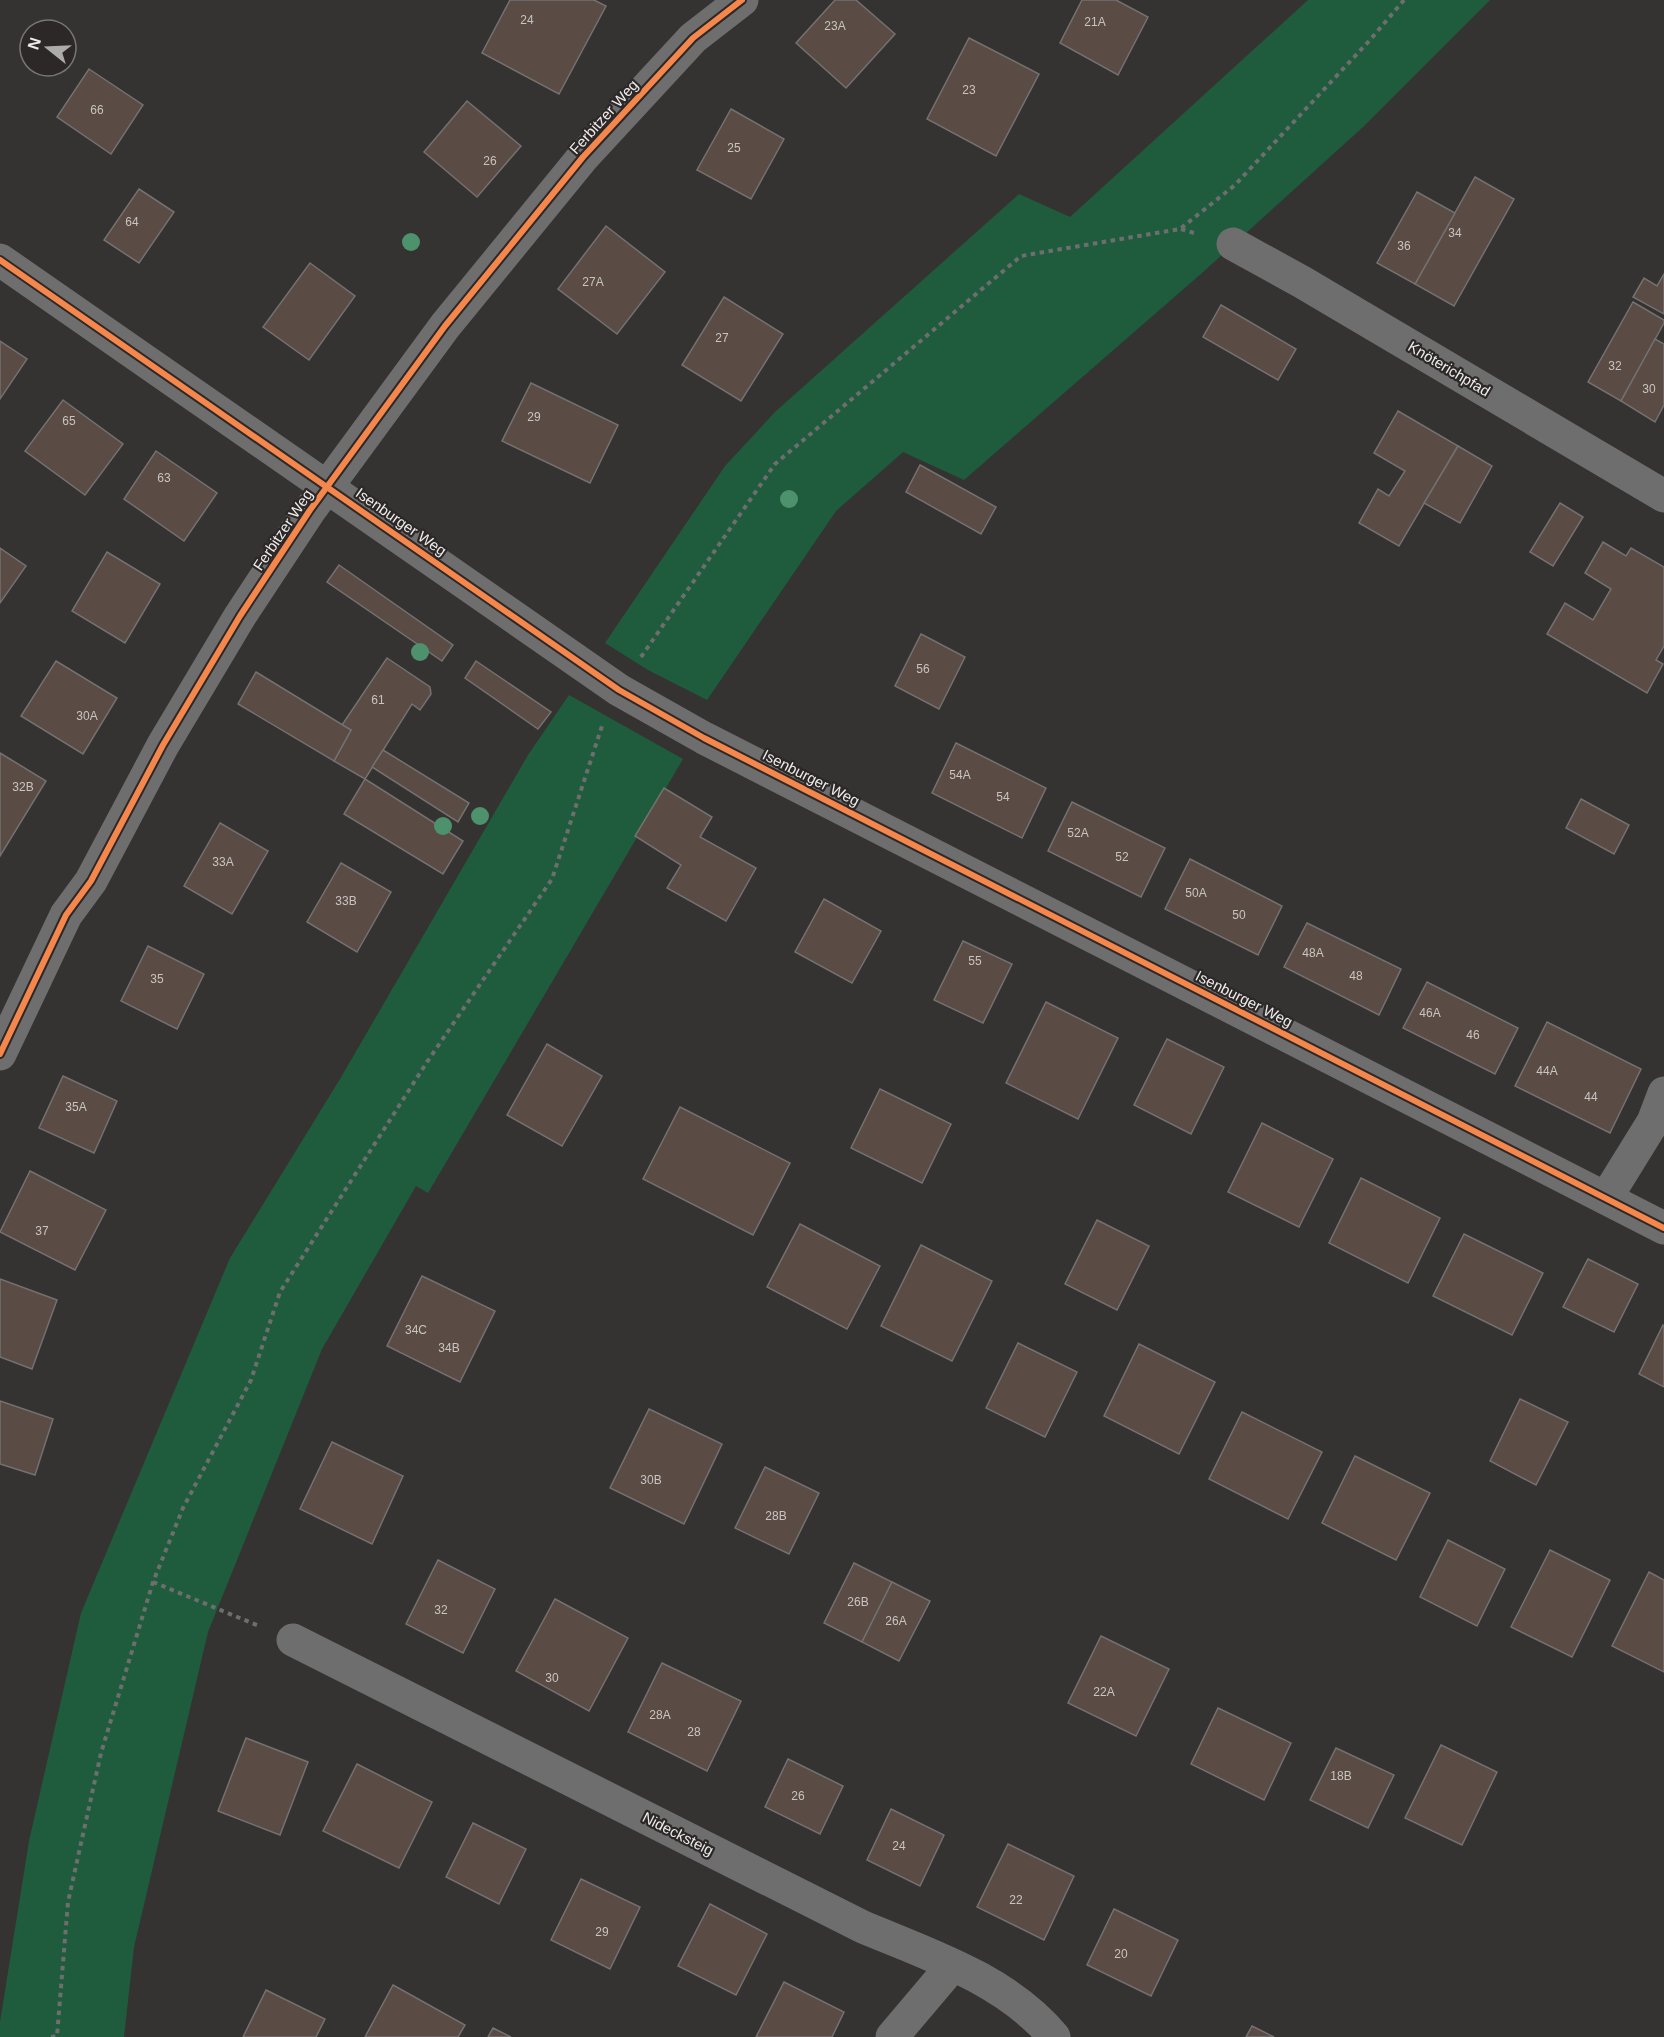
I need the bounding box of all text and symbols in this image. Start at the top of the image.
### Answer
house number: 24 [520,13,534,27]
house number: 21A [1084,15,1106,29]
north arrow [18,18,78,78]
house number: 23A [824,19,846,33]
text: N [24,35,44,52]
street label: Ferbitzer Weg [566,76,641,157]
house number: 23 [962,83,976,97]
house number: 66 [90,103,104,117]
house number: 25 [727,141,741,155]
house number: 26 [483,154,497,168]
house number: 64 [125,215,139,229]
house number: 34 [1448,226,1462,240]
house number: 36 [1397,239,1411,253]
house number: 27A [582,275,604,289]
house number: 27 [715,331,729,345]
street label: Knöterichpfad [1405,337,1493,400]
house number: 32 [1608,359,1622,373]
house number: 30 [1642,382,1656,396]
house number: 29 [527,410,541,424]
house number: 65 [62,414,76,428]
house number: 63 [157,471,171,485]
street label: Isenburger Weg [353,484,450,559]
street label: Ferbitzer Weg [249,486,316,573]
house number: 56 [916,662,930,676]
house number: 61 [371,693,385,707]
house number: 30A [76,709,98,723]
street label: Isenburger Weg [760,746,863,809]
house number: 54A [949,768,971,782]
house number: 32B [12,780,34,794]
house number: 54 [996,790,1010,804]
house number: 52A [1067,826,1089,840]
house number: 52 [1115,850,1129,864]
house number: 33A [212,855,234,869]
house number: 50A [1185,886,1207,900]
house number: 33B [335,894,357,908]
house number: 50 [1232,908,1246,922]
house number: 48A [1302,946,1324,960]
house number: 55 [968,954,982,968]
street label: Isenburger Weg [1193,967,1296,1030]
house number: 48 [1349,969,1363,983]
house number: 35 [150,972,164,986]
house number: 46A [1419,1006,1441,1020]
house number: 46 [1466,1028,1480,1042]
house number: 44A [1536,1064,1558,1078]
house number: 44 [1584,1090,1598,1104]
house number: 35A [65,1100,87,1114]
house number: 37 [35,1224,49,1238]
house number: 34C [405,1323,427,1337]
house number: 34B [438,1341,460,1355]
house number: 30B [640,1473,662,1487]
house number: 28B [765,1509,787,1523]
house number: 26B [847,1595,869,1609]
house number: 32 [434,1603,448,1617]
house number: 26A [885,1614,907,1628]
house number: 30 [545,1671,559,1685]
house number: 22A [1093,1685,1115,1699]
house number: 28A [649,1708,671,1722]
house number: 28 [687,1725,701,1739]
house number: 18B [1330,1769,1352,1783]
house number: 26 [791,1789,805,1803]
street label: Nidecksteig [640,1808,717,1859]
house number: 24 [892,1839,906,1853]
house number: 22 [1009,1893,1023,1907]
house number: 29 [595,1925,609,1939]
house number: 20 [1114,1947,1128,1961]

